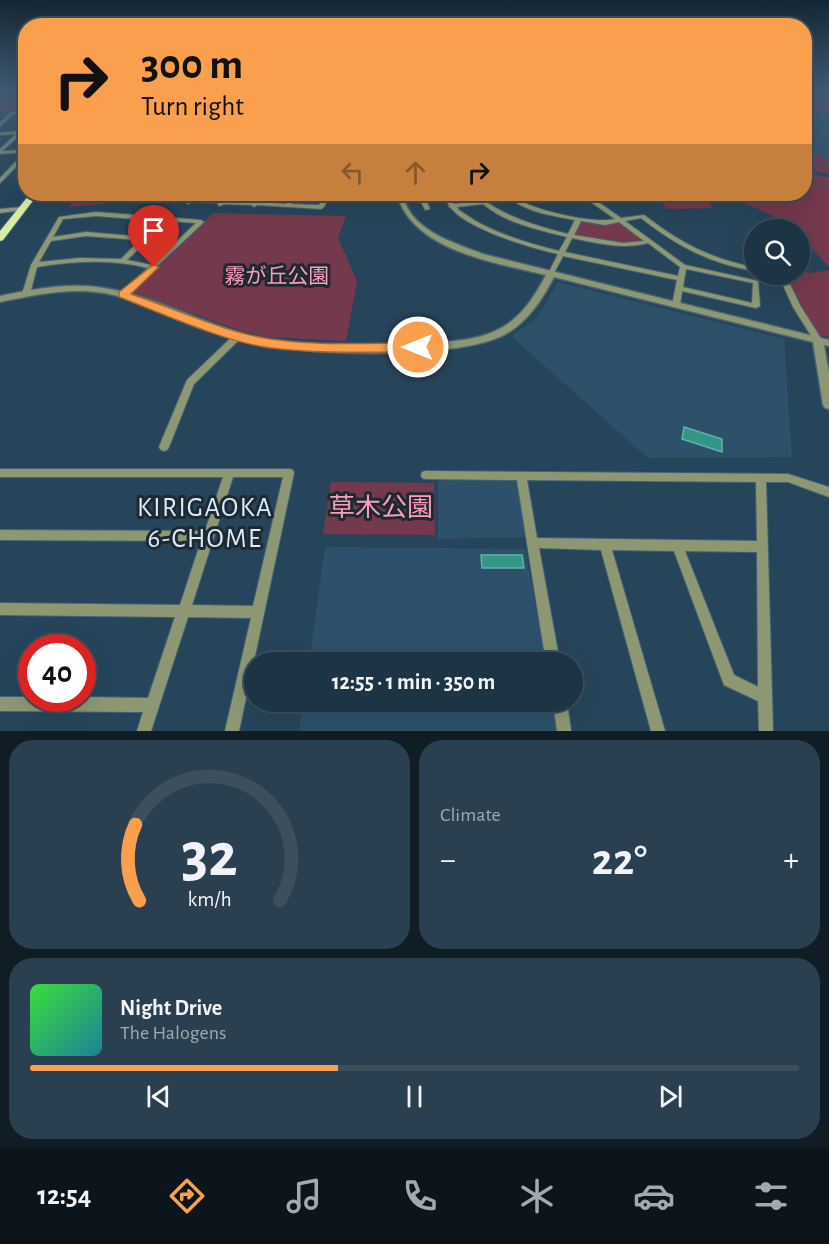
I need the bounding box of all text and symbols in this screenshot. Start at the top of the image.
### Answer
icon: right [42,42,120,120]
text: 300 m [141,44,243,86]
text: Turn right [141,93,244,120]
icon: left [336,156,369,189]
icon: ahead [399,156,432,189]
icon: right [462,156,495,189]
pin [128,205,179,267]
icon: arrive [137,214,170,247]
map controls [744,219,810,285]
button: search [744,219,810,285]
park label: 霧が丘公園 [225,265,330,287]
position arrow [386,315,450,379]
district label: KIRIGAOKA 6-CHOME [137,494,273,552]
park label: 草木公園 [329,494,433,521]
speed limit sign: 40 [18,634,96,712]
text: 12:55 · 1 min · 350 m [332,671,495,693]
text: Climate [440,805,501,825]
text: 32 [181,825,238,887]
text: 22° [592,838,647,883]
text: − [440,844,456,877]
text: + [783,844,799,877]
text: km/h [187,890,232,911]
text: Night Drive [120,997,222,1019]
text: The Halogens [120,1023,226,1043]
icon: previous [142,1080,175,1113]
icon: pause [398,1080,431,1113]
icon: next [654,1080,687,1113]
icon: directions [166,1175,208,1217]
icon: music [283,1175,325,1217]
icon: phone [399,1175,441,1217]
icon: climate [516,1175,558,1217]
icon: car [633,1175,675,1217]
icon: filters [750,1175,792,1217]
text: 12:54 [37,1182,91,1209]

